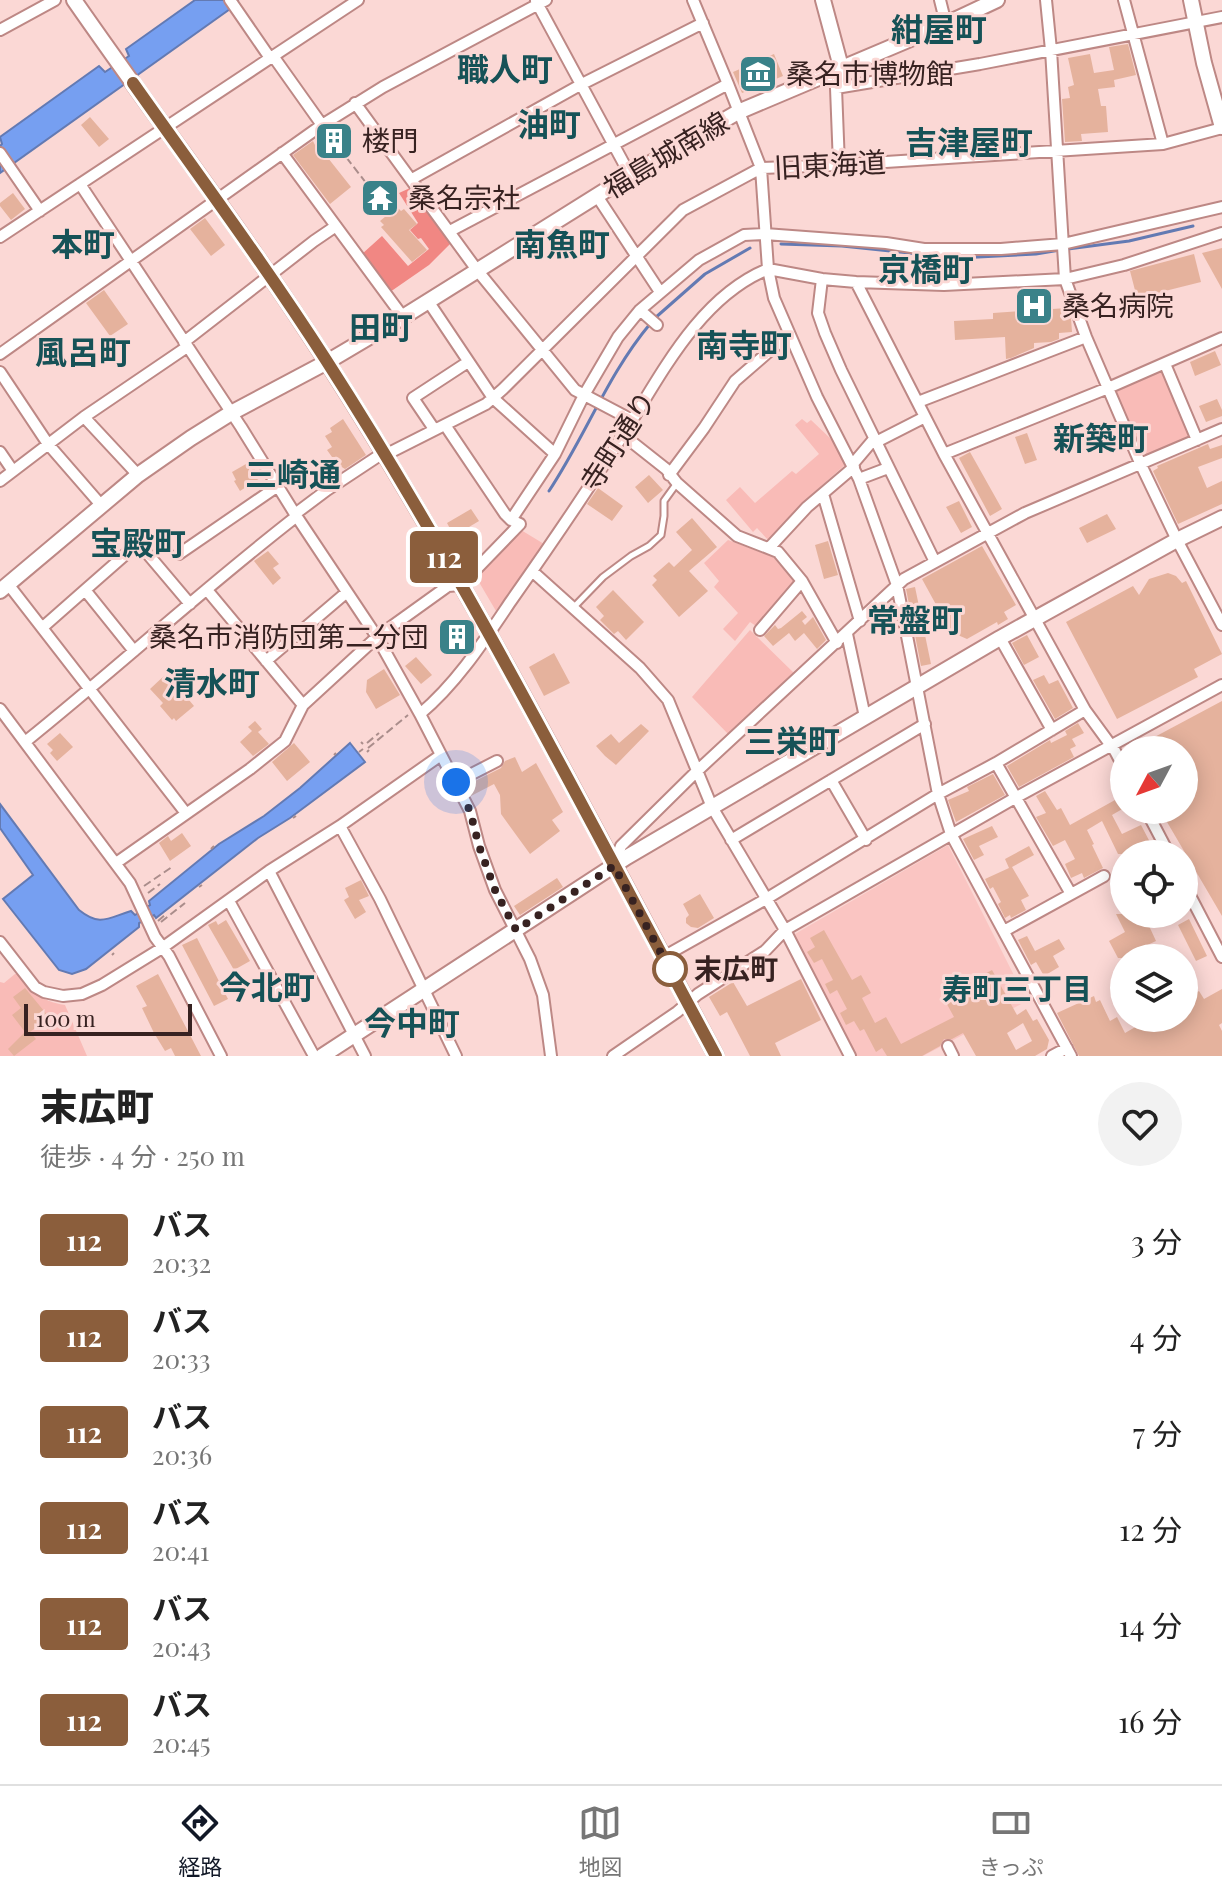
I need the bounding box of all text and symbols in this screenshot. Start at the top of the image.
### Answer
district label: 紺屋町 [891,6,987,49]
district label: 職人町 [457,46,553,89]
museum icon: 桑名市博物館 [737,53,779,95]
place label: 桑名市博物館 [786,54,954,91]
district label: 油町 [517,101,581,144]
street label: 福島城南線 [596,102,735,206]
district label: 吉津屋町 [905,119,1033,162]
building icon: 楼門 [313,120,355,162]
place label: 楼門 [362,121,418,158]
street label: 旧東海道 [773,142,887,185]
temple icon: 桑名宗社 [359,177,401,219]
place label: 桑名宗社 [408,178,520,215]
district label: 本町 [51,221,115,264]
district label: 南魚町 [514,221,610,264]
district label: 京橋町 [878,246,974,289]
hospital icon: 桑名病院 [1013,285,1055,327]
place label: 桑名病院 [1062,286,1174,323]
district label: 田町 [349,304,413,347]
district label: 南寺町 [696,322,792,365]
district label: 風呂町 [35,329,131,372]
street label: 寺町通り [571,383,663,497]
district label: 新築町 [1053,415,1149,458]
district label: 三崎通 [245,451,341,494]
district label: 宝殿町 [90,520,186,563]
line badge: 112 [398,531,490,583]
text: 112 [426,538,462,575]
district label: 常盤町 [867,597,963,640]
building icon: 桑名市消防団第二分団 [436,616,478,658]
place label: 桑名市消防団第二分団 [149,617,429,654]
district label: 清水町 [164,660,260,703]
district label: 三栄町 [744,718,840,761]
north arrow [1110,736,1198,824]
map controls [1110,736,1198,1032]
your location [436,762,476,802]
button: locate [1110,840,1198,928]
button: layers [1110,944,1198,1032]
place label: 末広町 [694,949,778,986]
marker: 末広町 [653,952,687,986]
district label: 今北町 [219,964,315,1007]
district label: 寿町三丁目 [942,968,1092,1008]
scale bar [24,1000,192,1036]
district label: 今中町 [364,1000,460,1043]
text: 100 m [36,1003,96,1033]
text: 末広町 [40,1080,154,1131]
button: heart [1098,1082,1182,1166]
text: 徒歩 · 4 分 · 250 m [40,1138,245,1173]
text: バス [152,1204,212,1244]
text: 112 [66,1221,102,1258]
text: 3 分 [1131,1221,1182,1261]
text: 20:32 [152,1245,211,1280]
text: バス [152,1300,212,1340]
text: 112 [66,1317,102,1354]
text: 4 分 [1130,1317,1182,1357]
text: 20:33 [152,1341,210,1376]
text: バス [152,1396,212,1436]
text: 112 [66,1413,102,1450]
text: 7 分 [1133,1413,1182,1453]
text: 20:36 [152,1437,212,1472]
text: バス [152,1492,212,1532]
text: 112 [66,1509,102,1546]
text: 12 分 [1119,1509,1182,1549]
text: 20:41 [152,1533,209,1568]
text: バス [152,1588,212,1628]
text: 112 [66,1605,102,1642]
text: 14 分 [1119,1605,1182,1645]
text: 20:43 [152,1629,211,1664]
text: バス [152,1684,212,1724]
text: 112 [66,1701,102,1738]
text: 16 分 [1118,1701,1182,1741]
text: 20:45 [152,1725,211,1760]
tab: 経路 [178,1801,222,1881]
tab: 地図 [578,1801,622,1881]
tab: きっぷ [979,1801,1044,1881]

